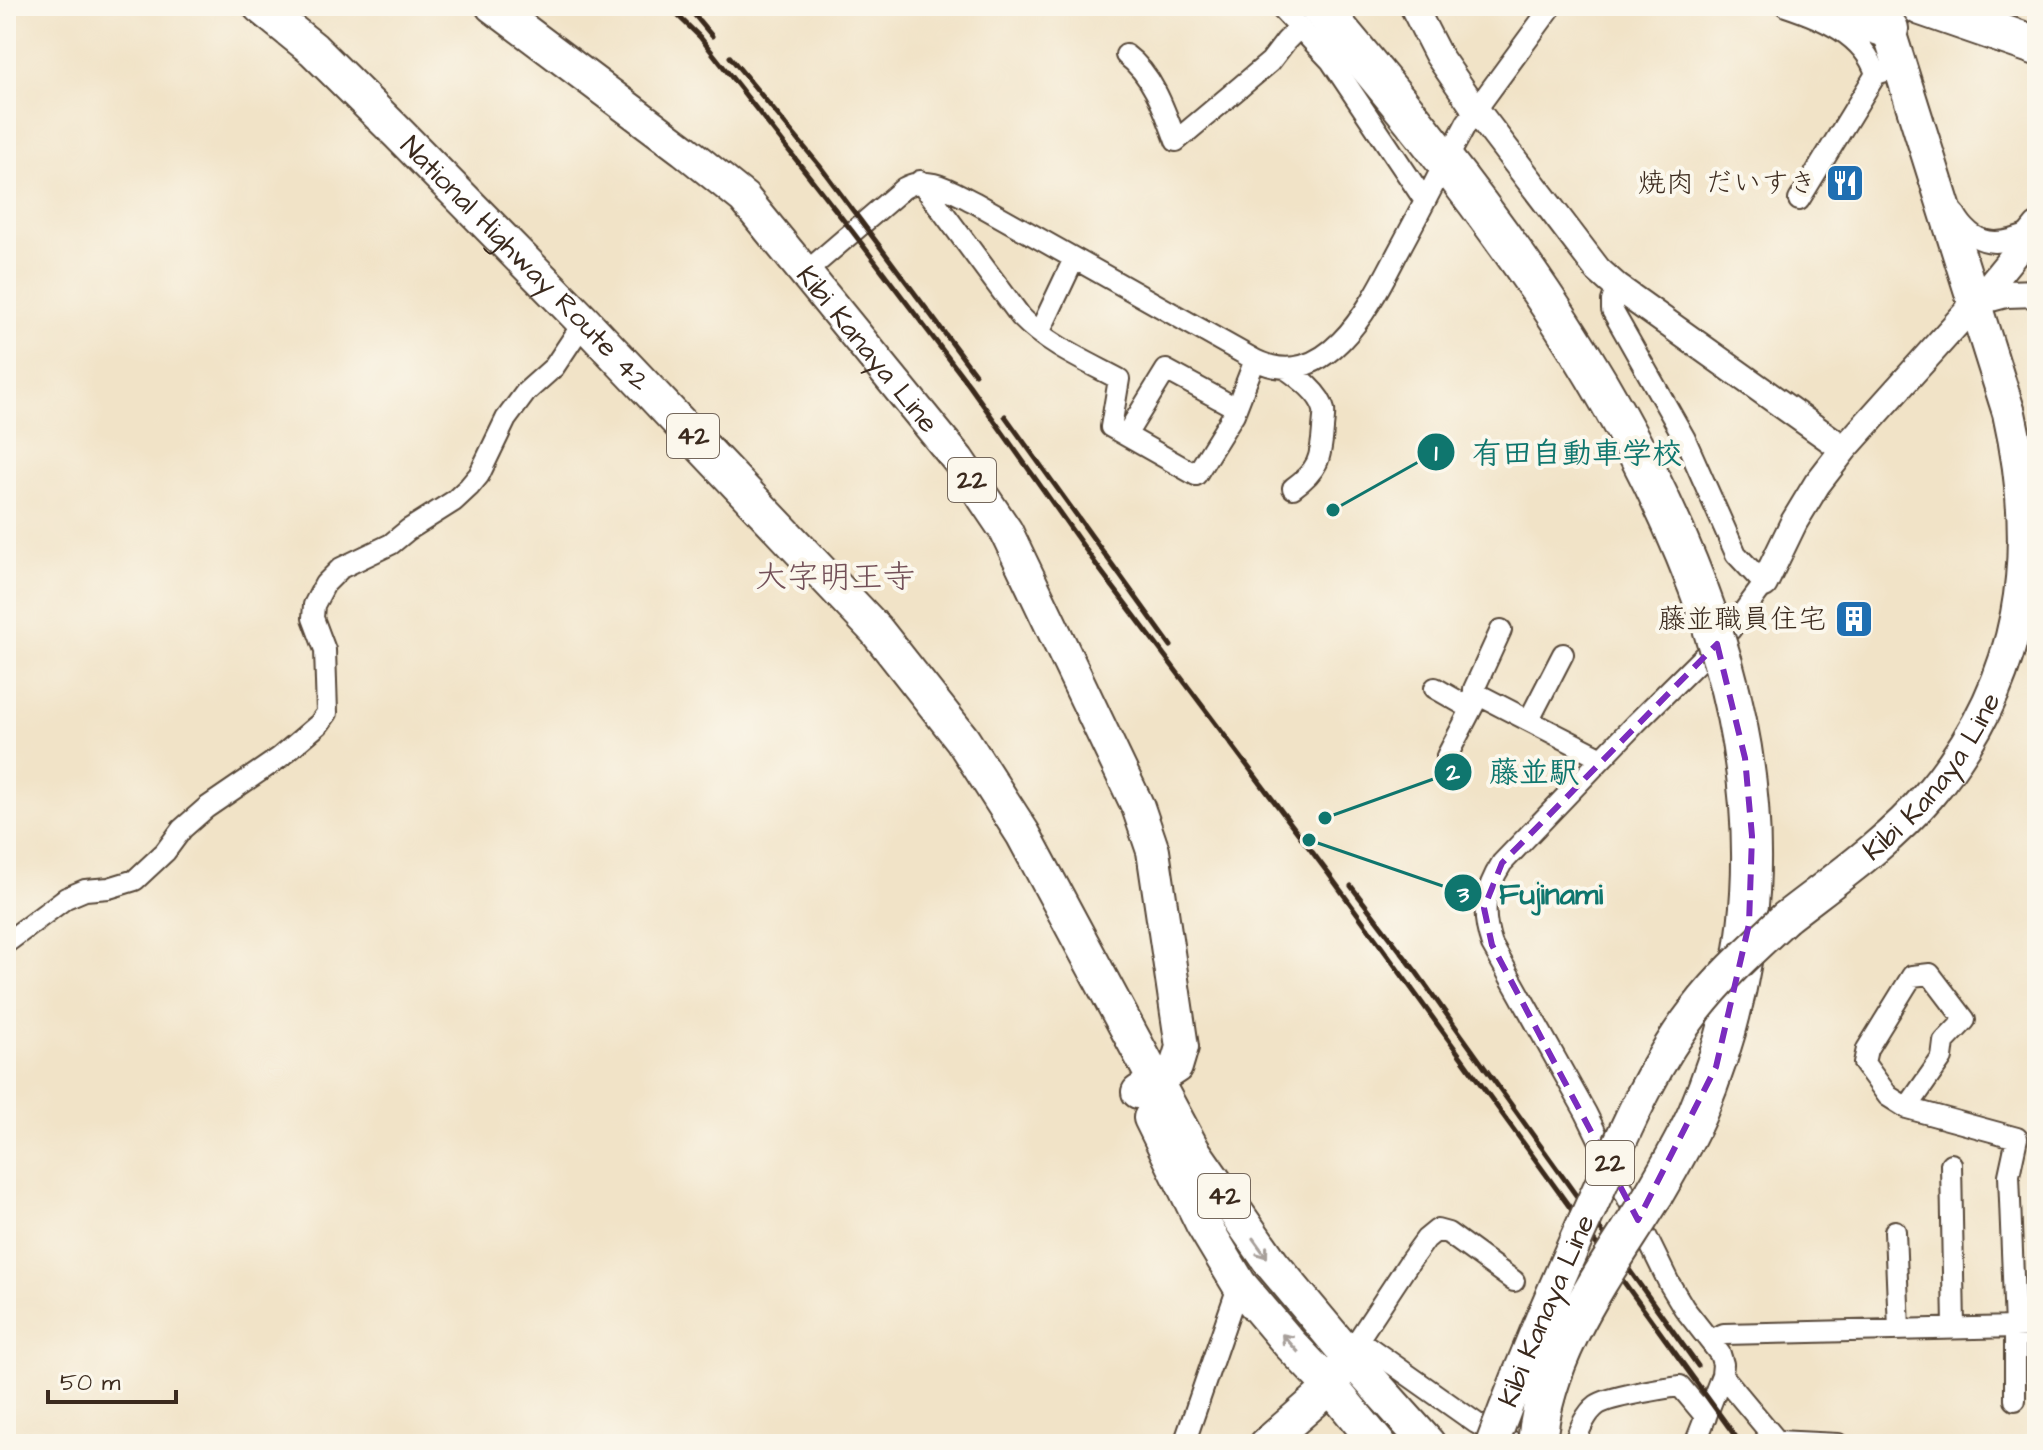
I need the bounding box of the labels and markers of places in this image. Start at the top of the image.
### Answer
restaurant icon: 焼肉 だいすき [1824,162,1866,204]
place label: 焼肉 だいすき [1638,164,1817,203]
callout: 有田自動車学校 [1416,425,1698,479]
building icon: 藤並職員住宅 [1833,598,1875,640]
place label: 藤並職員住宅 [1658,600,1826,639]
callout: 藤並駅 [1433,745,1595,799]
callout: Fujinami [1443,866,1619,920]

